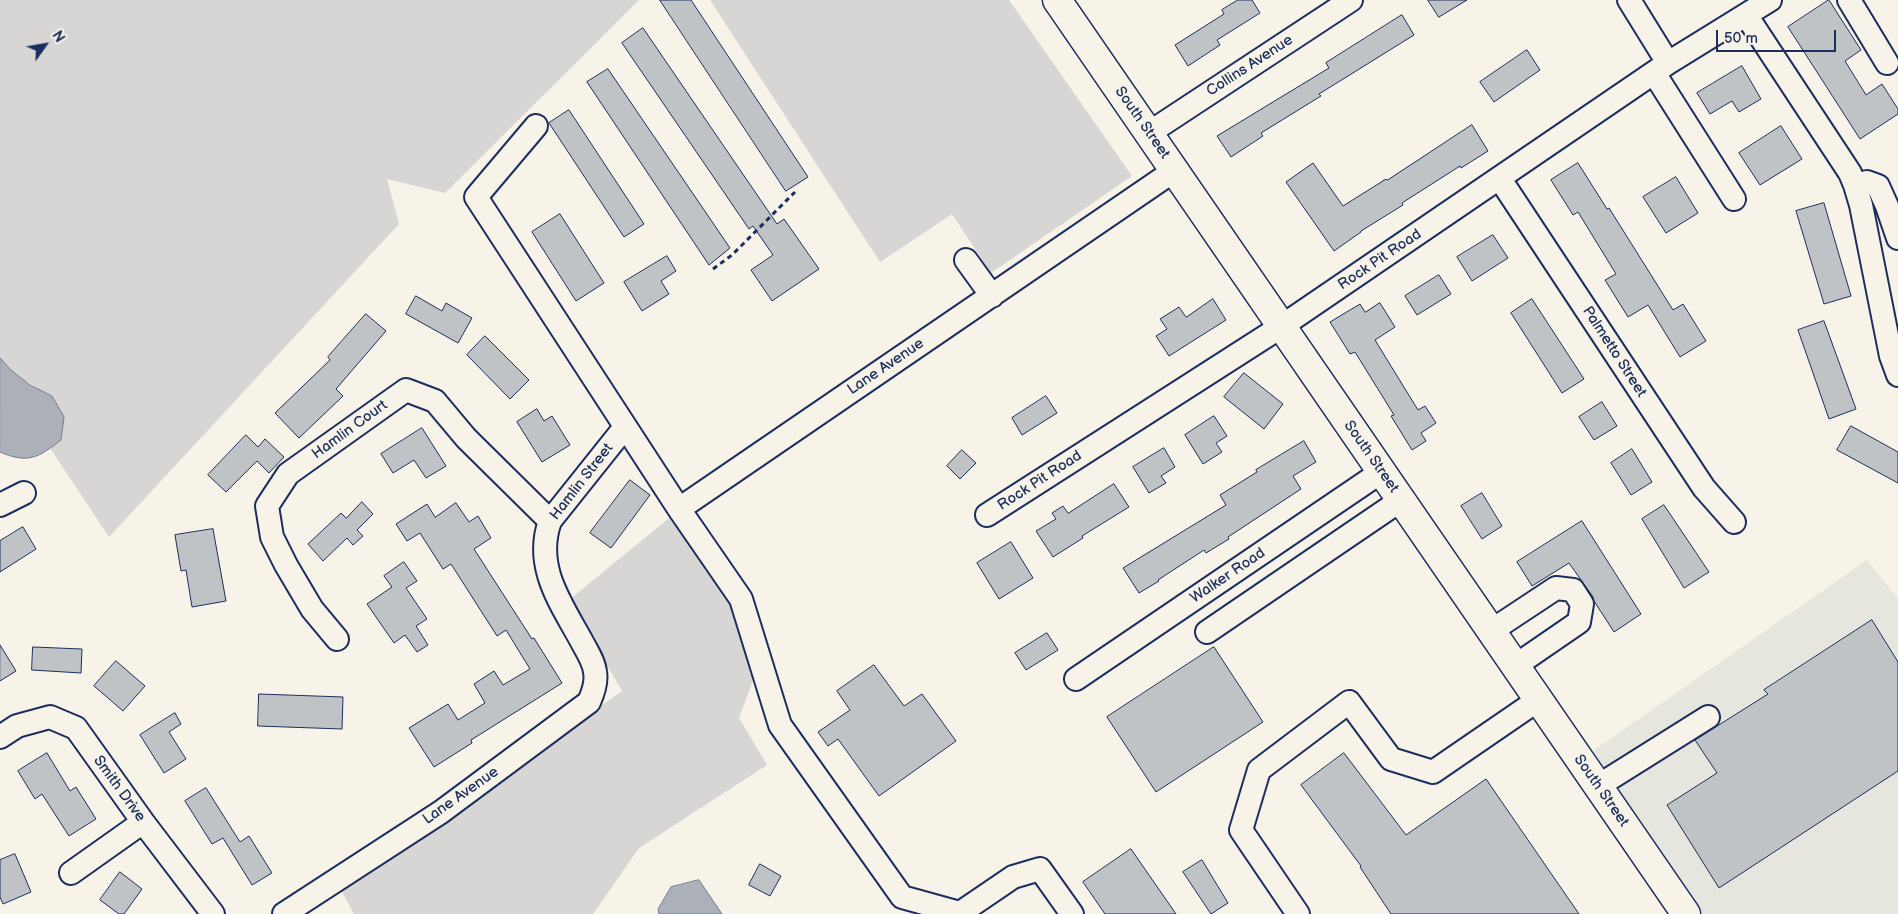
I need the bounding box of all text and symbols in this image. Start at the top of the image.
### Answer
north arrow [20,20,70,70]
scale bar [1718,20,1838,52]
text: N [48,28,68,46]
text: 50 m [1724,29,1758,48]
street label: Collins Avenue [1203,31,1297,101]
street label: South Street [1111,83,1173,163]
street label: Rock Pit Road [1335,226,1425,294]
street label: Palmetto Street [1578,303,1650,401]
street label: Lane Avenue [844,335,928,399]
street label: Hamlin Court [309,397,391,463]
street label: South Street [1340,417,1402,497]
street label: Hamlin Street [546,440,618,524]
street label: Rock Pit Road [995,447,1085,515]
street label: Walker Road [1187,544,1269,608]
street label: South Street [1570,751,1632,831]
street label: Smith Drive [89,752,149,826]
street label: Lane Avenue [420,763,502,829]

